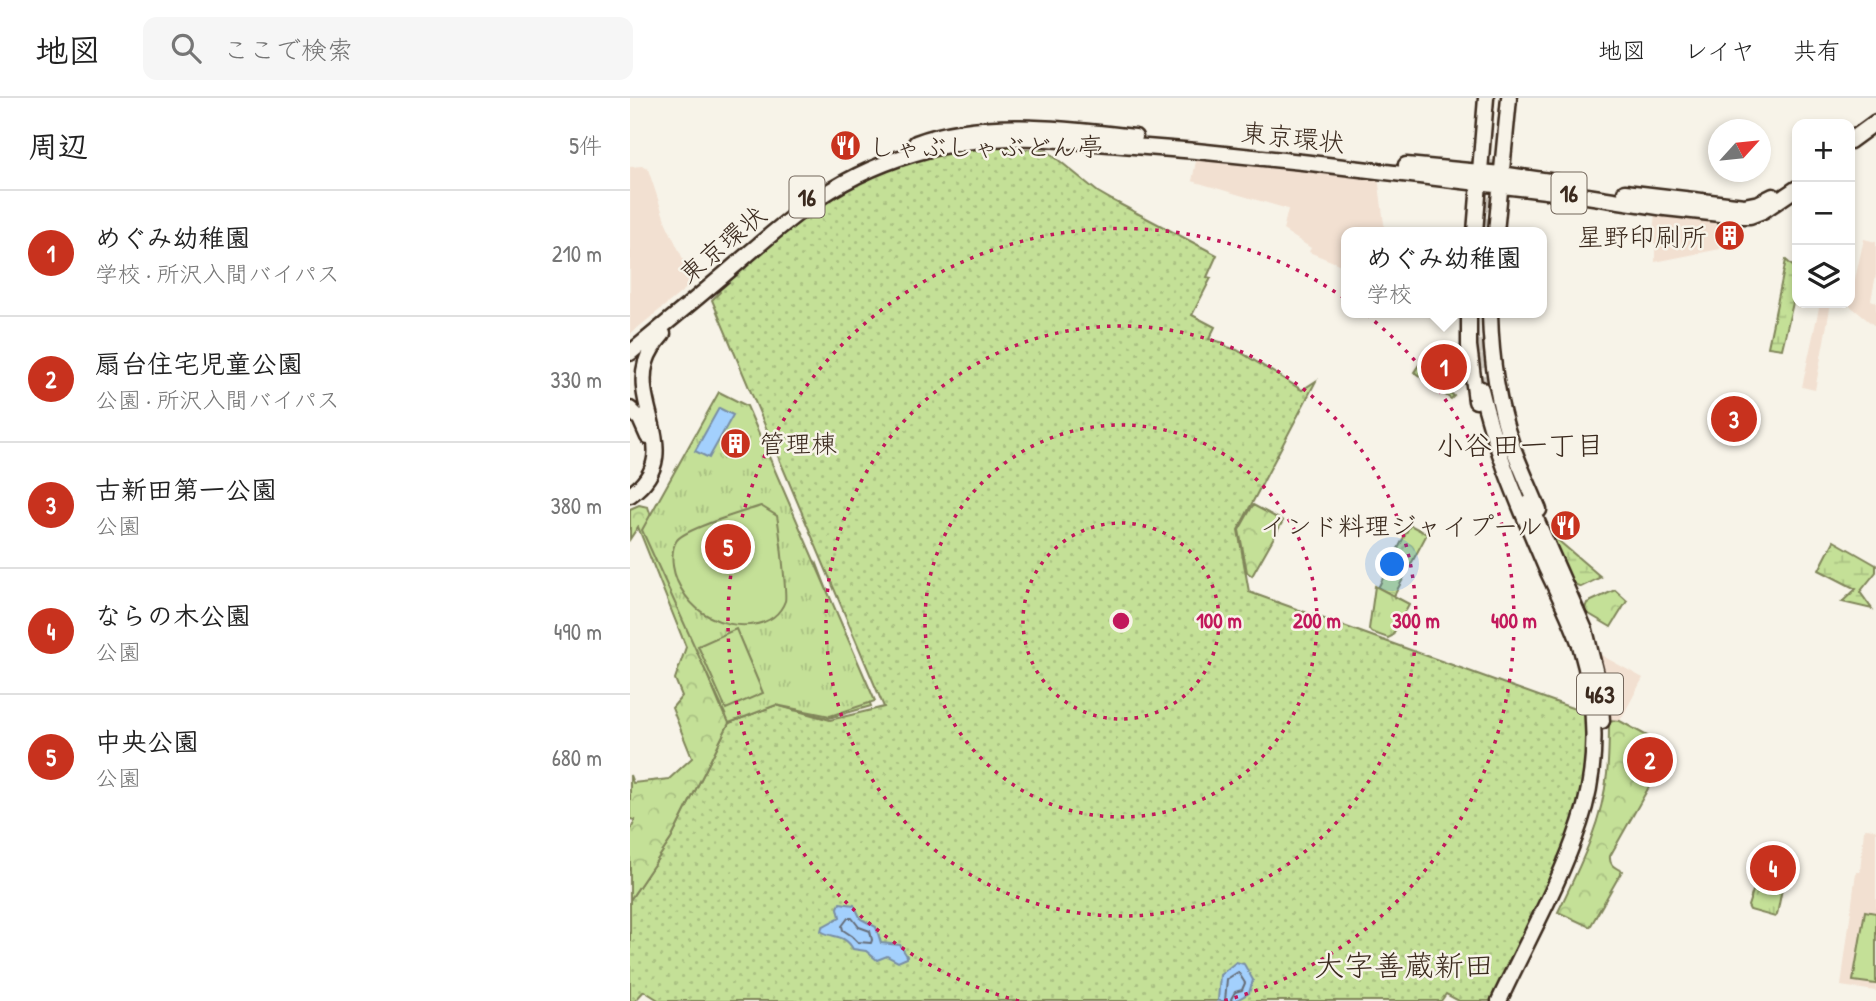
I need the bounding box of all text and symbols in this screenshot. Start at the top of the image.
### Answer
search box [143,17,633,80]
text: 地図 [35,28,101,72]
icon: search [167,29,205,67]
text: ここで検索 [223,32,353,67]
text: 地図 [1598,34,1646,66]
text: レイヤ [1684,34,1755,66]
text: 共有 [1793,34,1841,66]
street label: 東京環状 [1239,114,1347,160]
north arrow [1708,119,1771,182]
map controls [1792,119,1855,308]
button: + [1792,119,1855,182]
text: 周辺 [28,126,88,166]
restaurant icon: しゃぶしゃぶどん亭 [829,129,863,163]
place label: しゃぶしゃぶどん亭 [869,129,1104,164]
text: 5件 [569,130,602,161]
road number: 16 [1552,172,1586,214]
road number: 16 [790,176,824,217]
button: − [1792,182,1855,245]
street label: 東京環状 [671,197,773,291]
place label: 星野印刷所 [1577,219,1707,254]
building icon: 星野印刷所 [1713,219,1747,253]
text: めぐみ幼稚園 [95,220,250,255]
popup [1341,227,1547,318]
text: 1 [47,238,55,269]
text: 210 m [552,238,602,269]
text: めぐみ幼稚園 [1366,240,1522,275]
button: layers [1792,245,1855,308]
text: 学校 · 所沢入間バイパス [95,258,340,289]
text: 学校 [1366,278,1412,309]
pin: 1 [1421,341,1467,393]
text: 扇台住宅児童公園 [95,346,303,381]
text: 2 [46,364,56,395]
text: 330 m [550,364,602,395]
text: 公園 · 所沢入間バイパス [95,384,340,415]
pin: 3 [1711,393,1757,445]
building icon: 管理棟 [719,426,753,460]
place label: 管理棟 [759,426,837,461]
district label: 小谷田一丁目 [1436,426,1604,464]
text: 古新田第一公園 [95,472,277,507]
text: 3 [46,490,56,521]
text: 380 m [551,490,602,521]
place label: インド料理ジャイプール [1260,508,1543,543]
restaurant icon: インド料理ジャイプール [1549,508,1583,542]
text: 公園 [95,510,141,541]
pin: 5 [705,521,751,573]
your location [1375,547,1409,581]
text: ならの木公園 [95,598,251,633]
text: 100 m [1196,606,1242,635]
text: 200 m [1293,606,1341,635]
text: 300 m [1392,606,1440,635]
text: 400 m [1491,606,1537,635]
centre of rings [1109,609,1133,633]
text: 4 [47,616,55,647]
text: 490 m [554,616,602,647]
text: 公園 [95,636,141,667]
road number: 463 [1577,674,1623,714]
text: 中央公園 [95,724,199,759]
pin: 2 [1627,734,1673,786]
text: 5 [46,742,56,773]
text: 680 m [552,742,602,773]
text: 公園 [95,762,141,793]
pin: 4 [1750,842,1796,894]
district label: 大字善蔵新田 [1314,945,1494,985]

